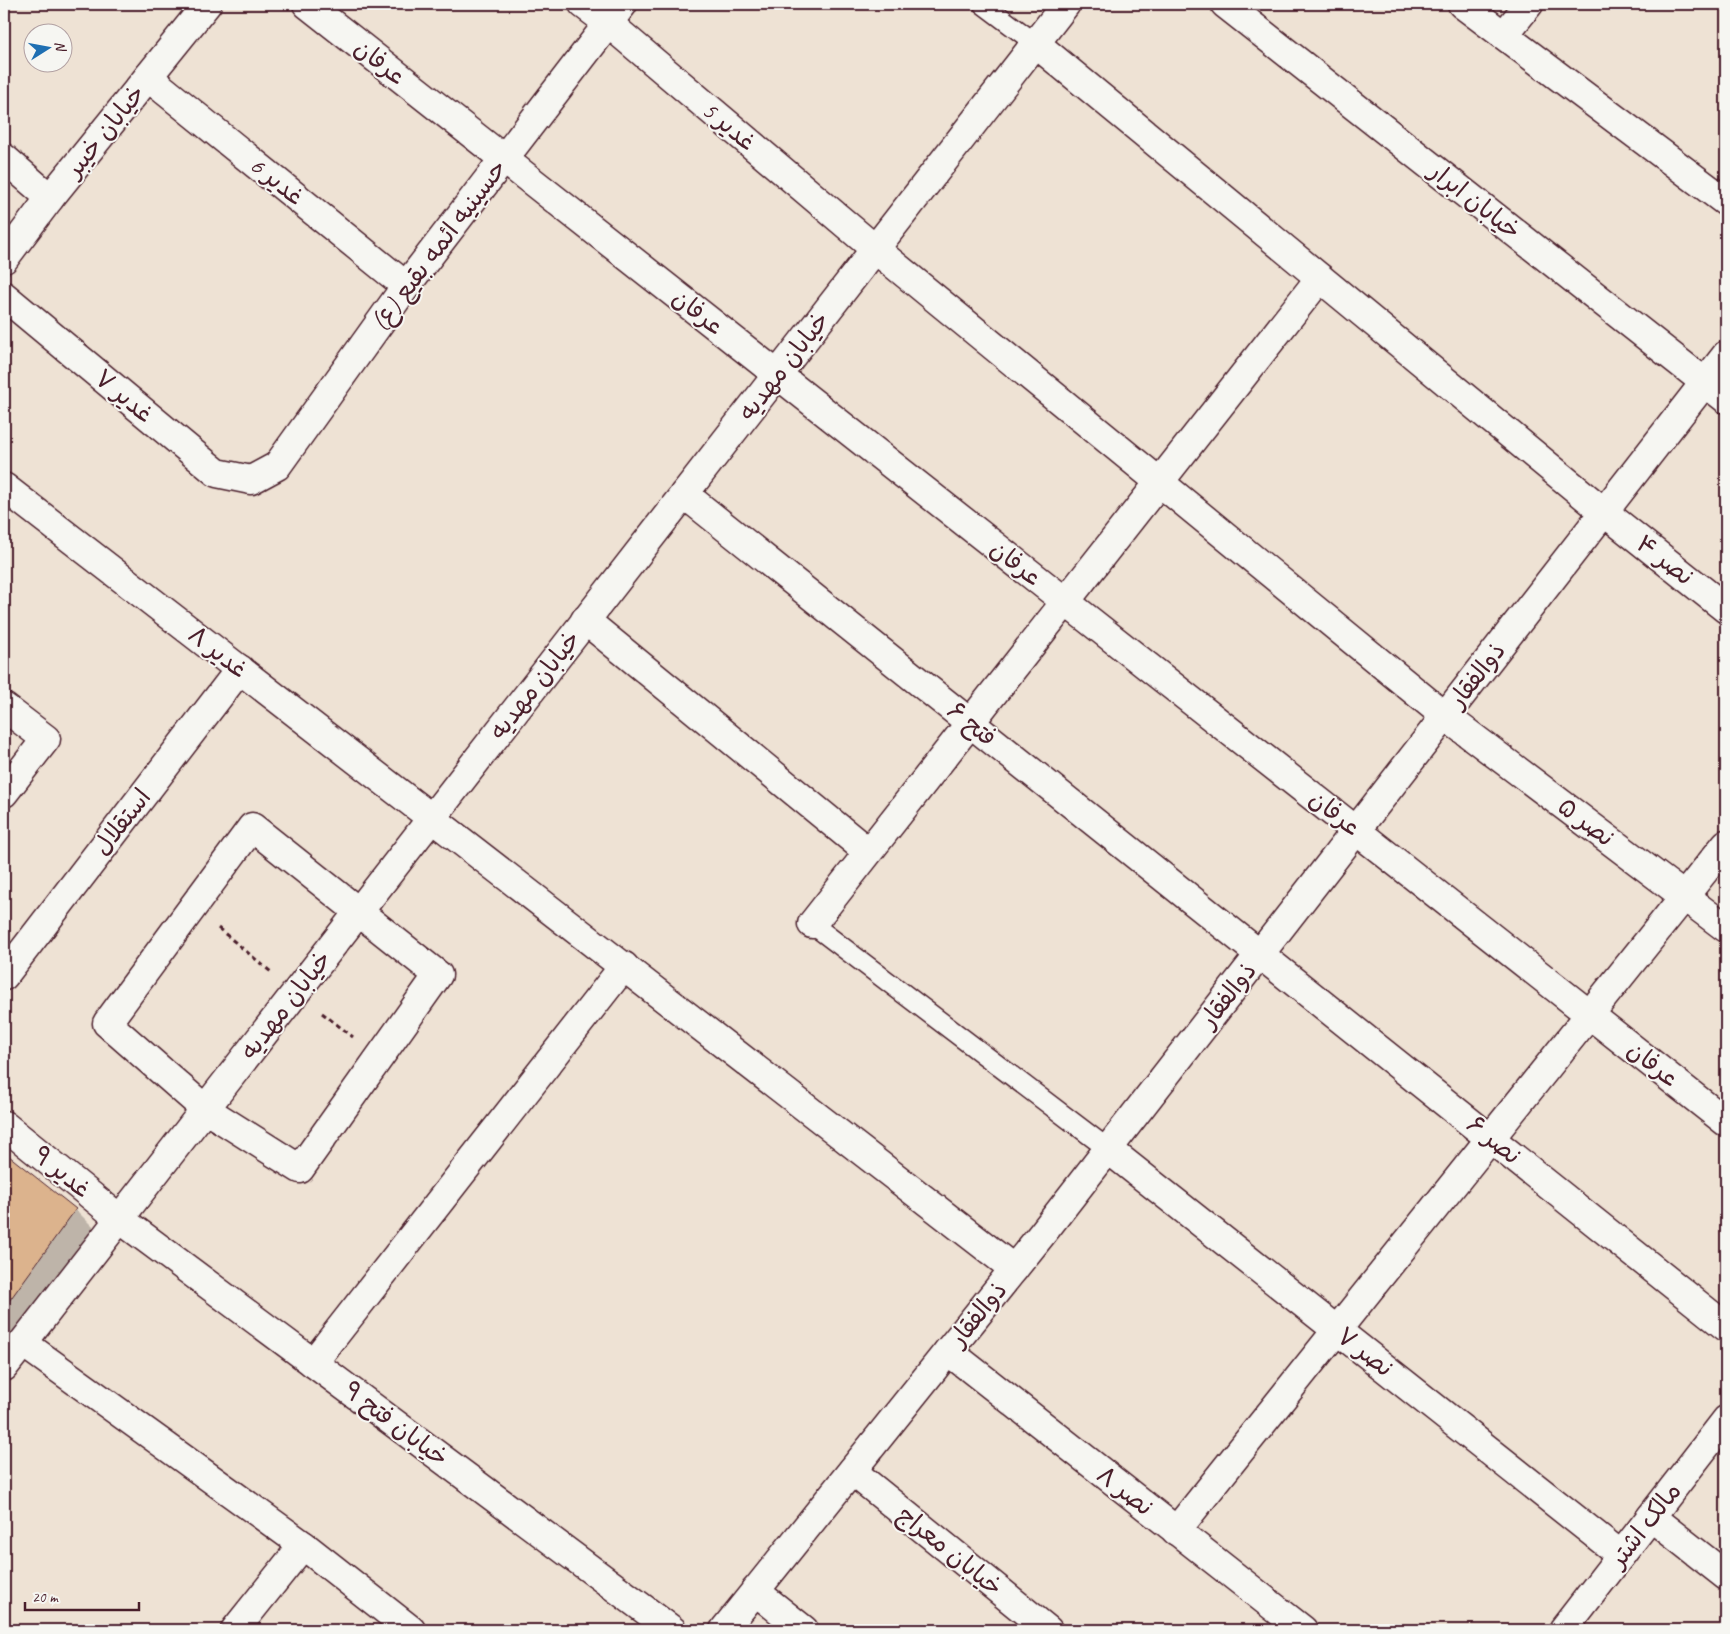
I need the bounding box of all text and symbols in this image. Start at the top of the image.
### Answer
north arrow [22,22,72,72]
street label: عرفان [348,32,412,92]
text: N [51,40,70,54]
street label: خیابان خیبر [57,78,152,186]
street label: غدیر 5 [695,94,763,158]
street label: غدیر 6 [243,149,311,213]
street label: حسینیه ائمه بقیع (ع) [364,153,515,338]
street label: خیابان ابرار [1421,154,1527,247]
street label: عرفان [666,282,730,342]
street label: خیابان مهدیه [731,305,837,427]
street label: غدیر ۷ [88,362,160,430]
street label: نصر ۴ [1630,528,1700,592]
street label: عرفان [984,533,1048,593]
street label: غدیر ۸ [182,619,254,685]
street label: خیابان مهدیه [482,624,588,746]
street label: ذوالفقار [1440,636,1513,716]
street label: فتح ۶ [941,694,1003,754]
street label: استقلال [86,782,158,862]
street label: عرفان [1303,783,1367,843]
street label: نصر ۵ [1551,790,1621,854]
street label: خیابان مهدیه [233,944,339,1066]
street label: ذوالفقار [1191,956,1264,1036]
street label: عرفان [1621,1034,1685,1094]
street label: نصر ۶ [1460,1108,1528,1172]
street label: غدیر ۹ [26,1139,98,1205]
street label: ذوالفقار [941,1275,1014,1355]
street label: نصر ۷ [1330,1320,1400,1384]
street label: خیابان فتح ۹ [337,1374,455,1474]
street label: نصر ۸ [1090,1459,1160,1523]
street label: مالک اشتر [1600,1476,1688,1576]
street label: خیابان معراج [891,1499,1009,1603]
scale bar [25,1579,139,1611]
text: 20 m [32,1588,59,1607]

